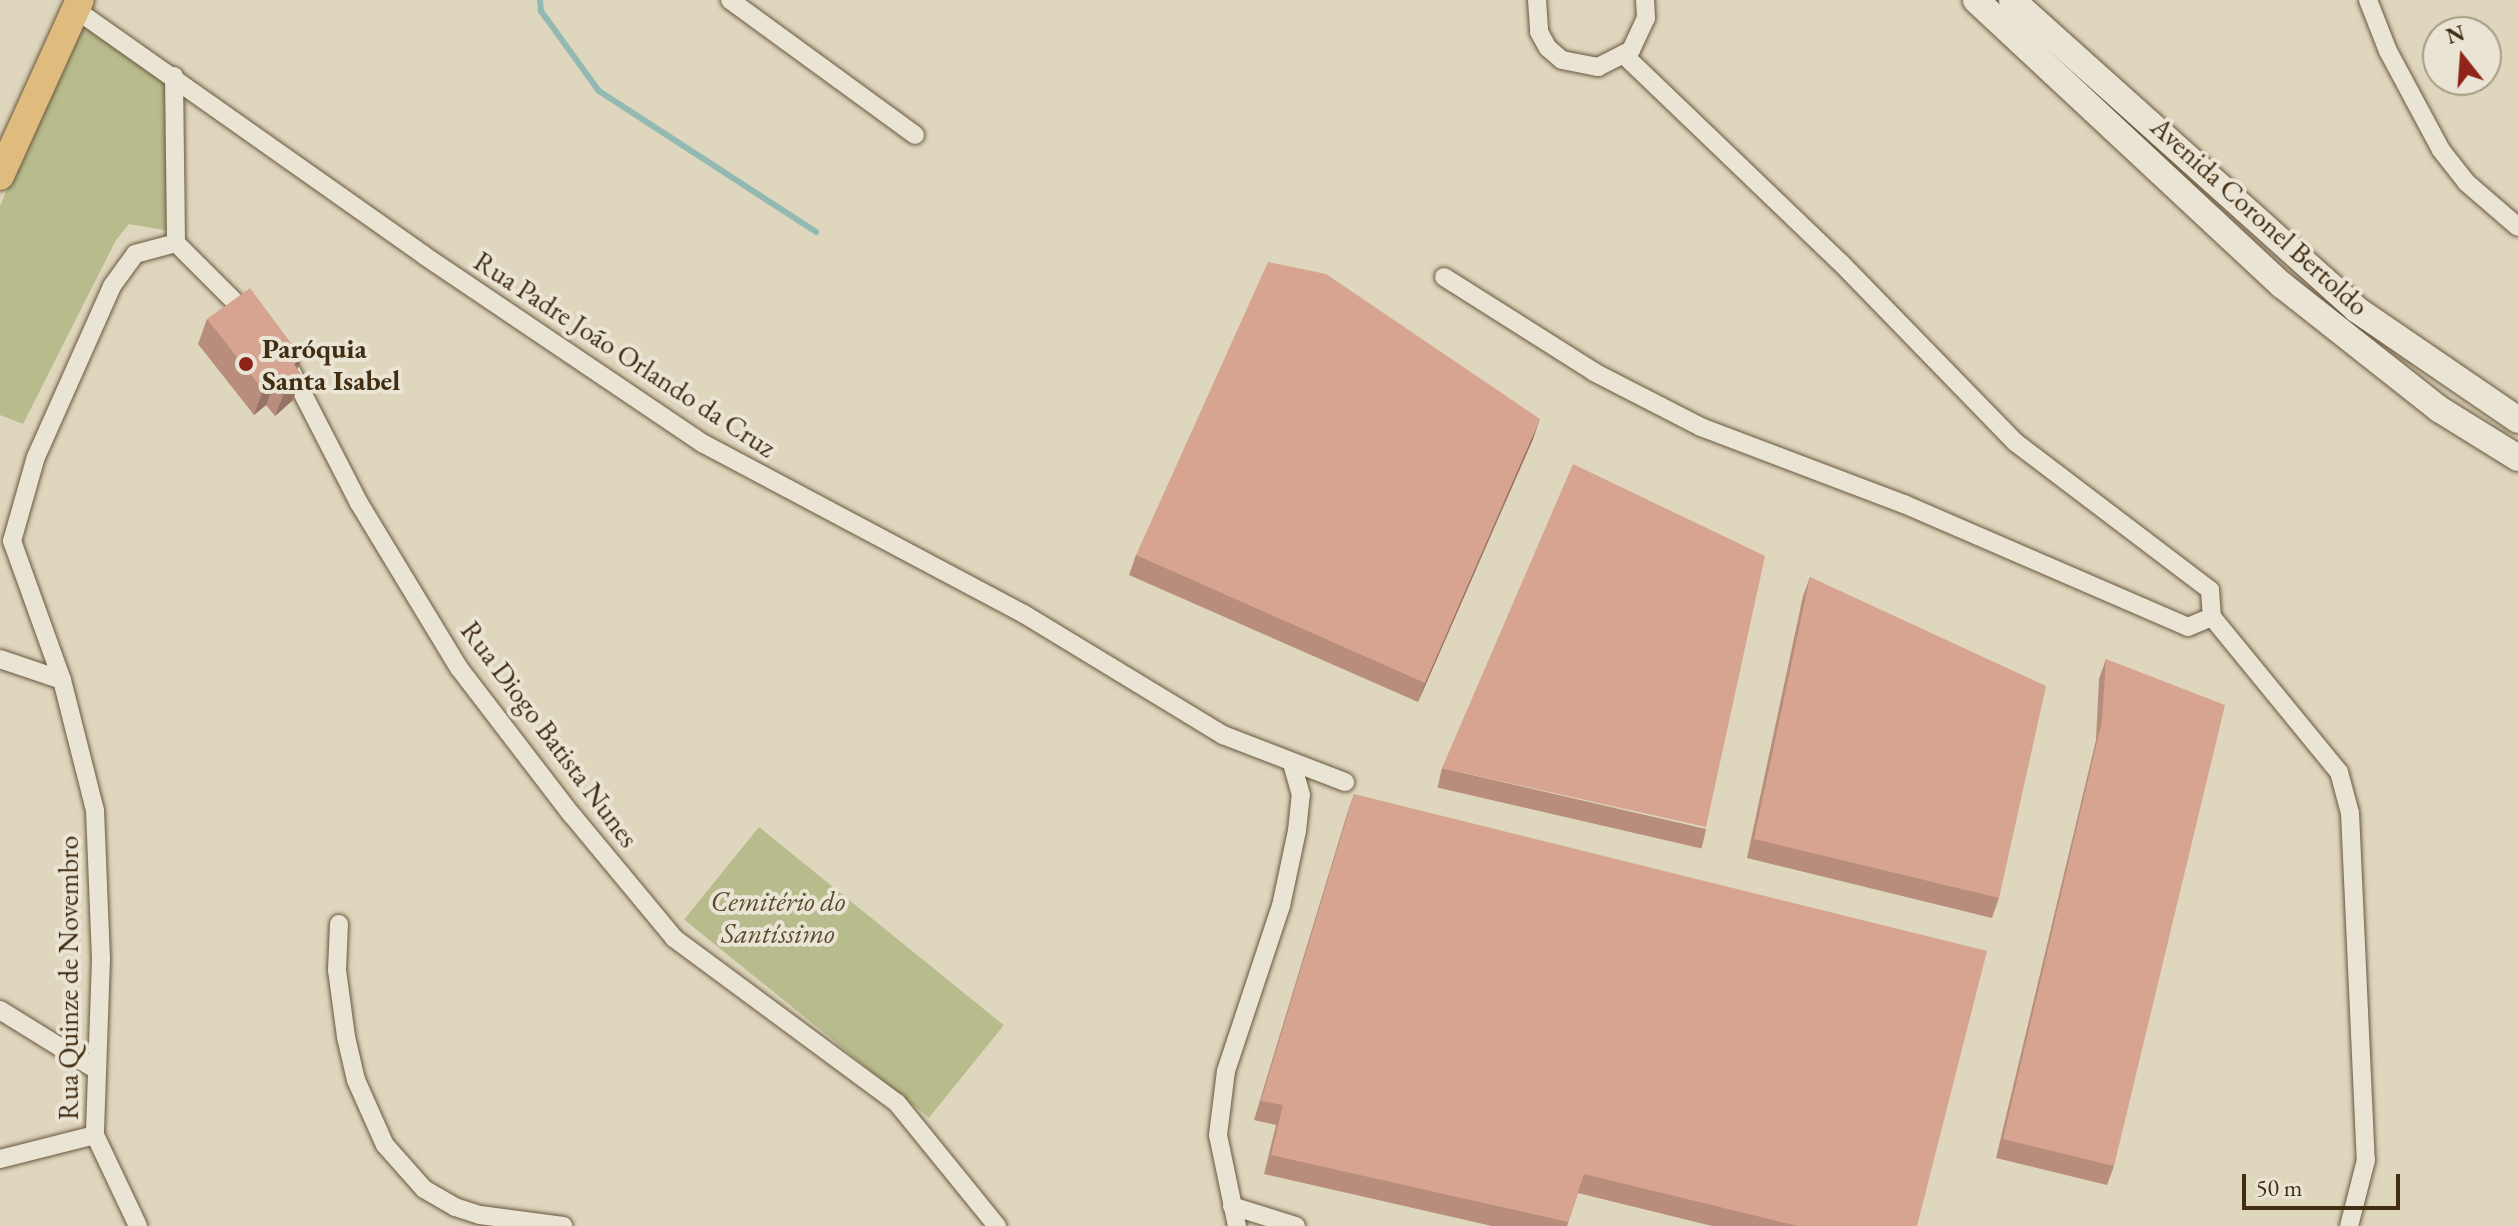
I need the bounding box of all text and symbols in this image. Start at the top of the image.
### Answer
north arrow [2422,16,2502,96]
text: N [2443,18,2468,51]
street label: Avenida Coronel Bertoldo [2144,109,2376,323]
street label: Rua Padre João Orlando da Cruz [468,244,782,464]
place label: Paróquia Santa Isabel [262,331,400,397]
marker: Paróquia Santa Isabel [237,355,255,373]
street label: Rua Diogo Batista Nunes [454,614,646,854]
street label: Rua Quinze de Novembro [51,836,85,1120]
park label: Cemitério do Santíssimo [711,884,845,950]
scale bar [2246,1158,2404,1208]
text: 50 m [2256,1172,2303,1203]

